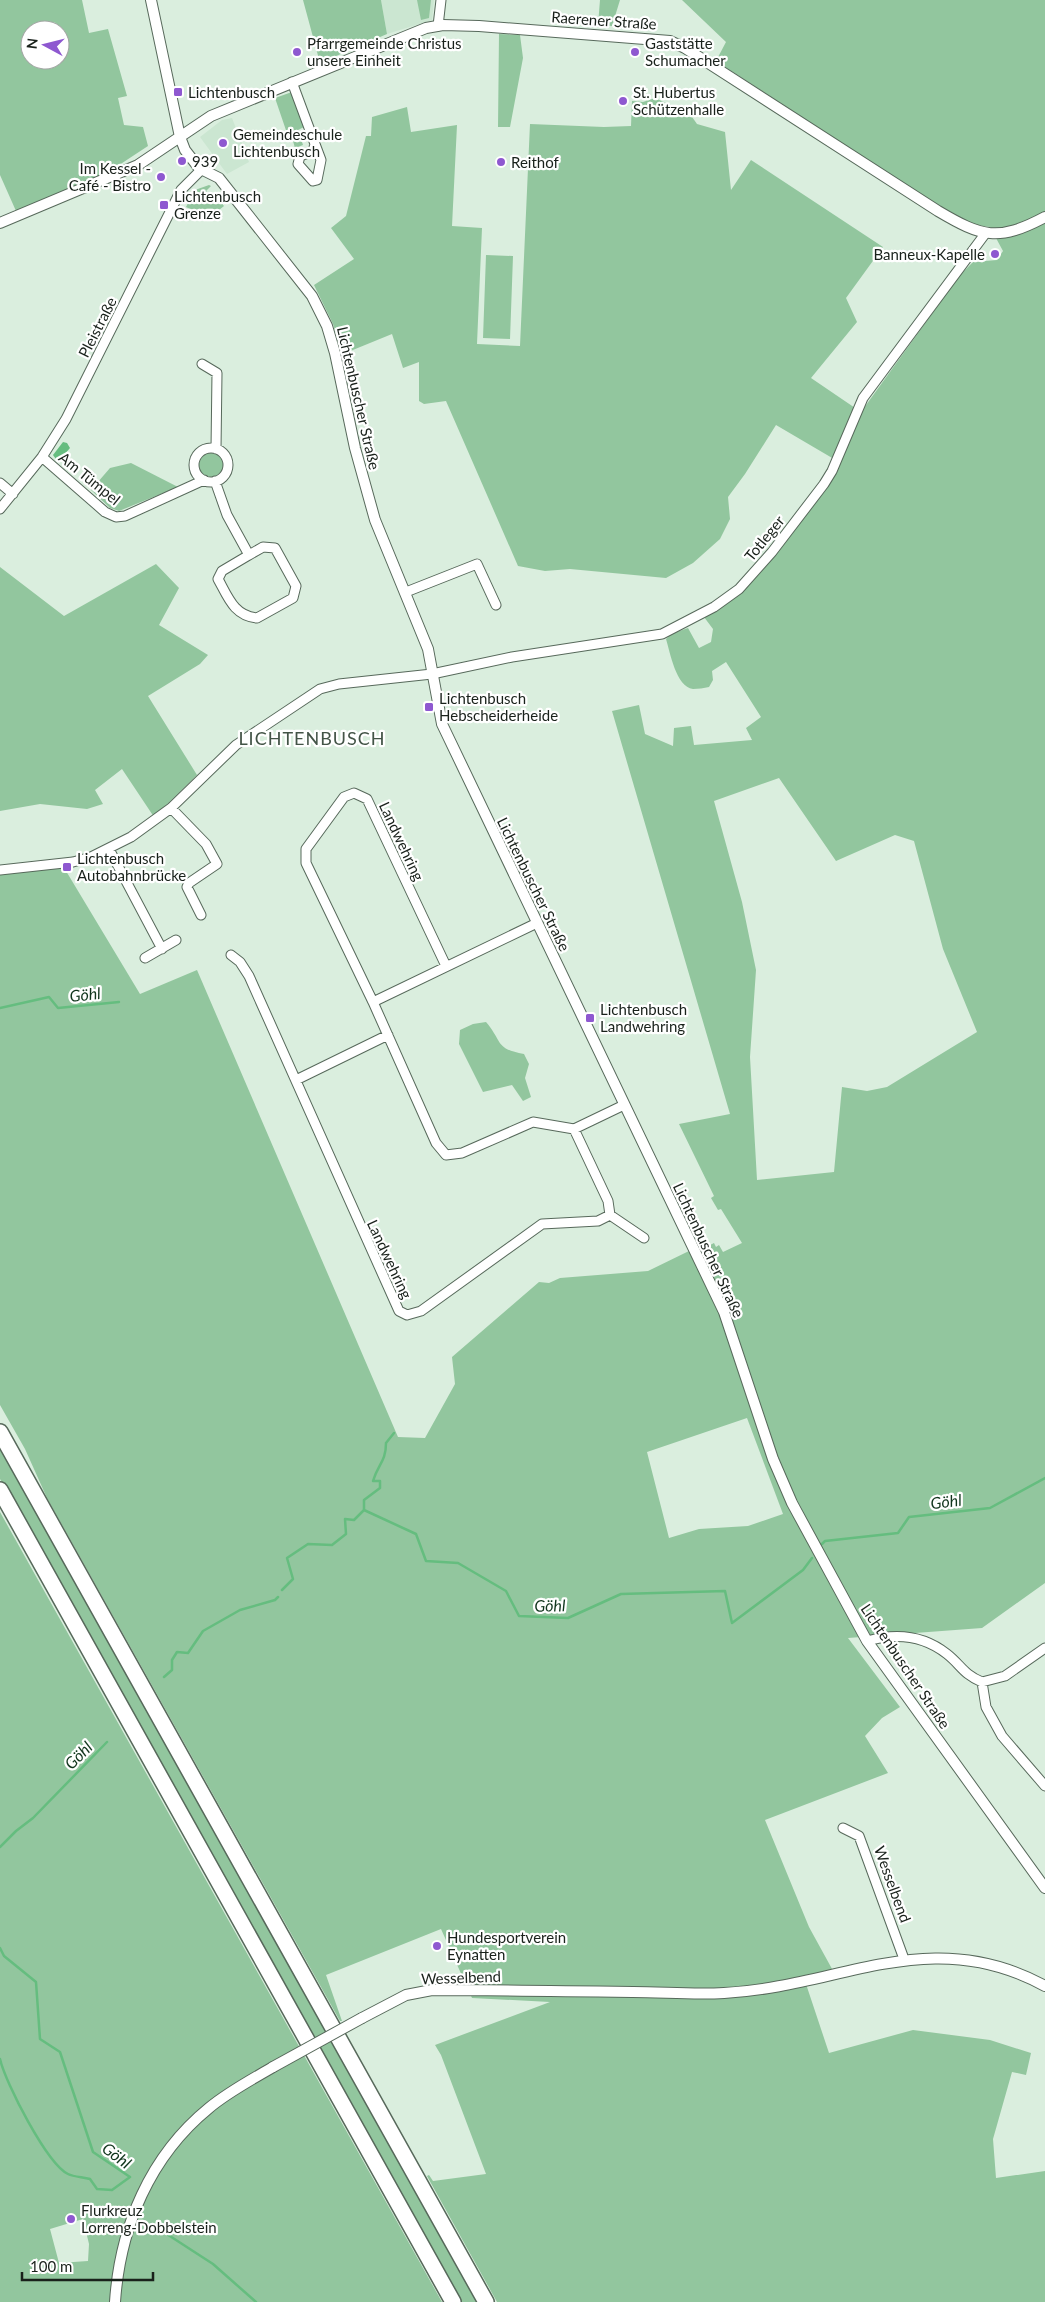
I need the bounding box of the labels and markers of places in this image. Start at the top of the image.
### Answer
place label: Pfarrgemeinde Christus unsere Einheit [307,34,462,69]
place label: Gaststätte Schumacher [645,34,726,69]
marker: Pfarrgemeinde Christus unsere Einheit [291,46,303,58]
marker: Gaststätte Schumacher [629,46,641,58]
place label: Lichtenbusch [188,83,275,101]
place label: St. Hubertus Schützenhalle [633,83,724,118]
marker: Lichtenbusch [172,86,184,98]
marker: St. Hubertus Schützenhalle [617,95,629,107]
place label: Gemeindeschule Lichtenbusch [233,125,342,160]
marker: Gemeindeschule Lichtenbusch [217,137,229,149]
place label: 939 [192,152,218,170]
place label: Reithof [511,153,560,171]
marker: 939 [176,155,188,167]
marker: Reithof [495,156,507,168]
place label: Im Kessel - Café - Bistro [69,159,151,194]
marker: Im Kessel - Café - Bistro [155,171,167,183]
place label: Lichtenbusch Grenze [174,187,261,222]
marker: Lichtenbusch Grenze [158,199,170,211]
place label: Banneux-Kapelle [873,245,985,263]
marker: Banneux-Kapelle [989,248,1001,260]
place label: Lichtenbusch Hebscheiderheide [439,689,558,724]
marker: Lichtenbusch Hebscheiderheide [423,701,435,713]
place label: Lichtenbusch Autobahnbrücke [77,849,186,884]
marker: Lichtenbusch Autobahnbrücke [61,861,73,873]
place label: Lichtenbusch Landwehring [600,1000,687,1035]
marker: Lichtenbusch Landwehring [584,1012,596,1024]
place label: Hundesportverein Eynatten [447,1928,566,1963]
marker: Hundesportverein Eynatten [431,1940,443,1952]
place label: Flurkreuz Lorreng-Dobbelstein [81,2201,217,2236]
marker: Flurkreuz Lorreng-Dobbelstein [65,2213,77,2225]

